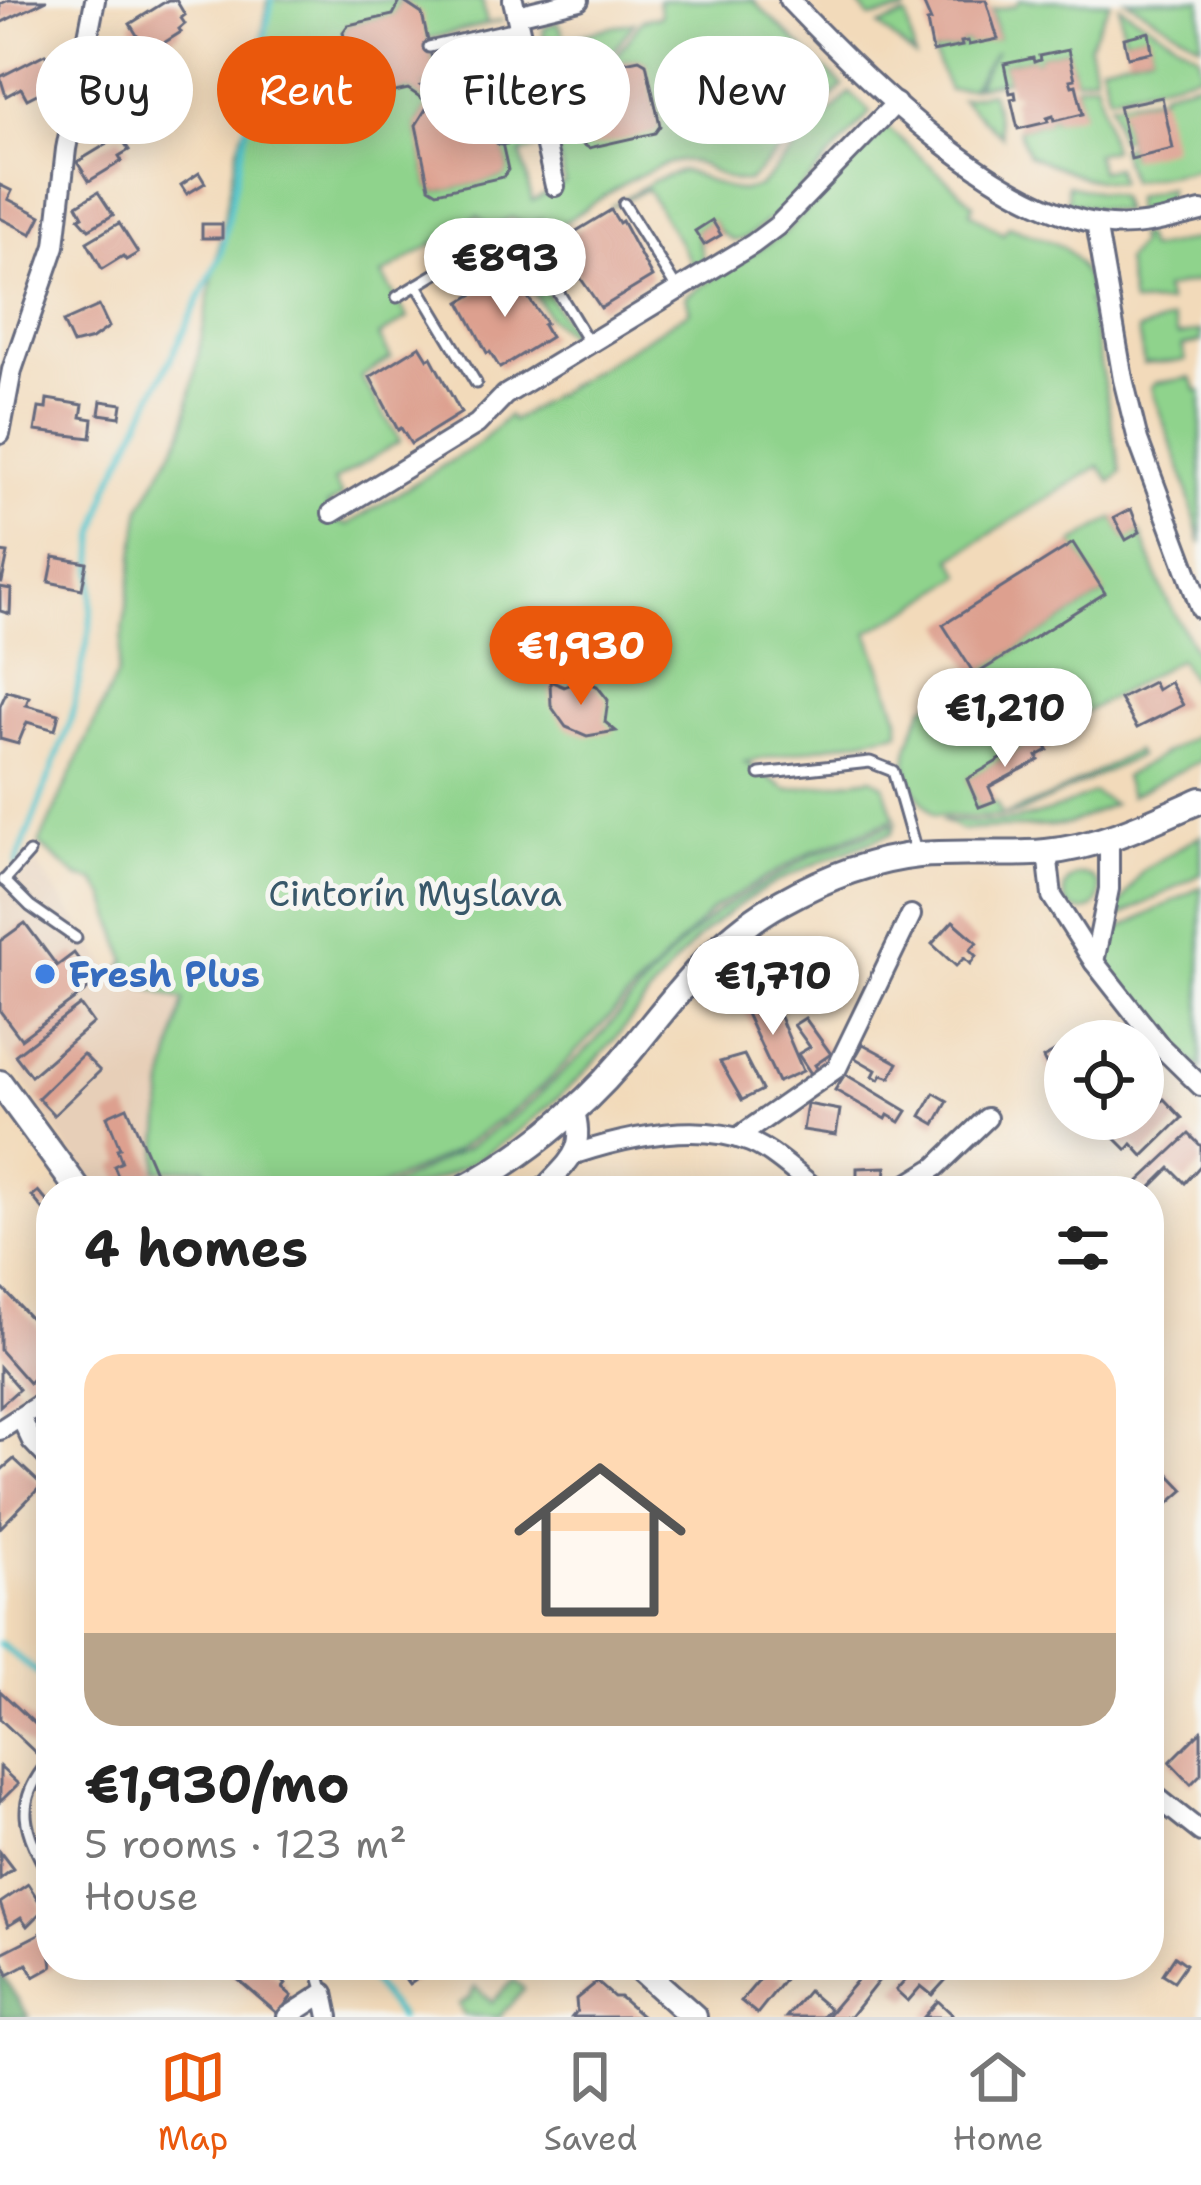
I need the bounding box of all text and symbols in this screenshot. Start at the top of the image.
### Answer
chip: Buy [36,36,193,144]
chip: Rent [217,36,396,144]
chip: Filters [420,36,630,144]
chip: New [654,36,829,144]
pin: €893 [434,218,576,320]
text: €893 [451,231,559,283]
pin: €1,930 [483,606,679,708]
text: €1,930 [516,619,646,671]
pin: €1,210 [907,668,1103,770]
text: €1,210 [944,681,1066,733]
park label: Cintorín Myslava [268,869,562,918]
pin: €1,710 [675,936,871,1038]
text: €1,710 [714,949,832,1001]
place label: Fresh Plus [69,950,260,999]
marker: Fresh Plus [32,961,58,987]
map controls [1044,1020,1164,1140]
button: locate [1044,1020,1164,1140]
text: 4 homes [84,1214,308,1282]
icon: filters [1050,1215,1116,1281]
icon: home [492,1432,708,1648]
text: €1,930/mo [84,1750,350,1818]
text: 5 rooms · 123 m² [84,1818,407,1870]
text: House [84,1870,199,1922]
tab: Map [158,2044,228,2161]
tab: Saved [544,2044,637,2161]
tab: Home [953,2044,1043,2161]

